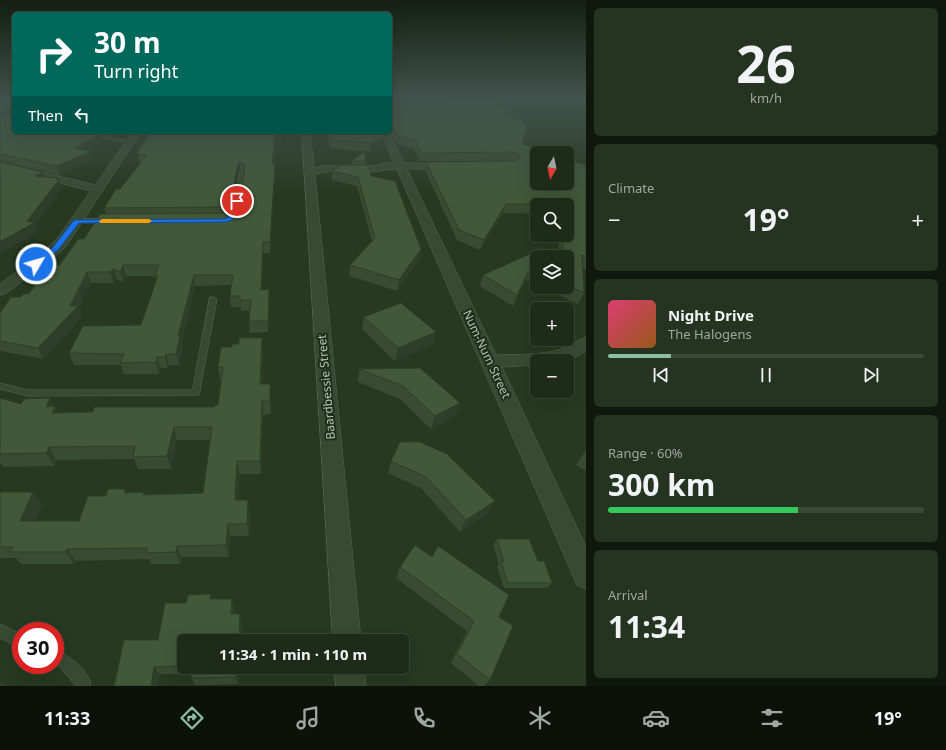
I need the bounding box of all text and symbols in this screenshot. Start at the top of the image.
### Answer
text: 30 m [94,23,161,61]
text: 26 [736,27,796,98]
icon: right [28,28,80,80]
text: Turn right [94,59,178,83]
text: km/h [750,89,782,107]
icon: left [71,104,93,126]
text: Then [28,105,63,125]
north arrow [530,146,574,190]
map controls [530,146,574,398]
text: Climate [608,179,654,197]
pin [220,184,254,218]
icon: arrive [226,190,248,212]
button: search [530,198,574,242]
text: 19° [742,199,790,240]
text: − [608,204,621,234]
text: + [911,204,924,234]
position arrow [15,243,57,285]
button: layers [530,250,574,294]
button: + [530,302,574,346]
text: Night Drive [668,305,754,325]
street label: Num-Num Street [459,307,515,402]
text: The Halogens [668,325,752,343]
street label: Baardbessie Street [313,333,339,440]
button: − [530,354,574,398]
icon: previous [650,364,672,386]
icon: pause [755,364,777,386]
icon: next [860,364,882,386]
text: Range · 60% [608,444,683,462]
text: 300 km [608,464,715,505]
text: Arrival [608,586,648,604]
text: 11:34 [608,606,685,647]
speed limit sign: 30 [12,622,64,674]
text: 11:34 · 1 min · 110 m [219,644,367,664]
icon: directions [178,704,206,732]
icon: music [294,704,322,732]
icon: phone [410,704,438,732]
icon: climate [526,704,554,732]
icon: car [642,704,670,732]
icon: filters [758,704,786,732]
text: 11:33 [44,706,90,730]
text: 19° [874,706,902,730]

